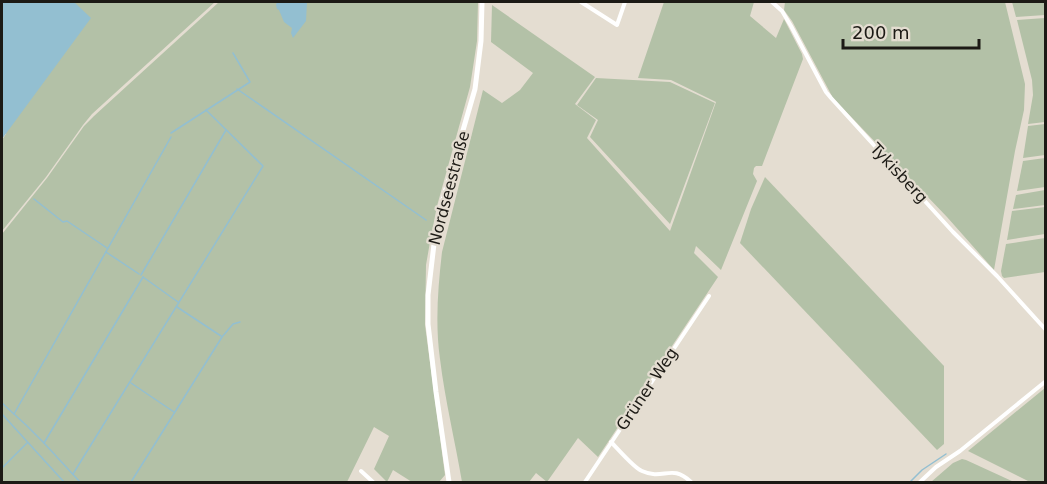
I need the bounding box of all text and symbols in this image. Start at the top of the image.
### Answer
scale bar [843,12,980,50]
text: 200 m [852,22,910,43]
street label: Nordseestraße [425,129,473,247]
street label: Tykisberg [866,138,932,207]
street label: Grüner Weg [612,344,682,434]

